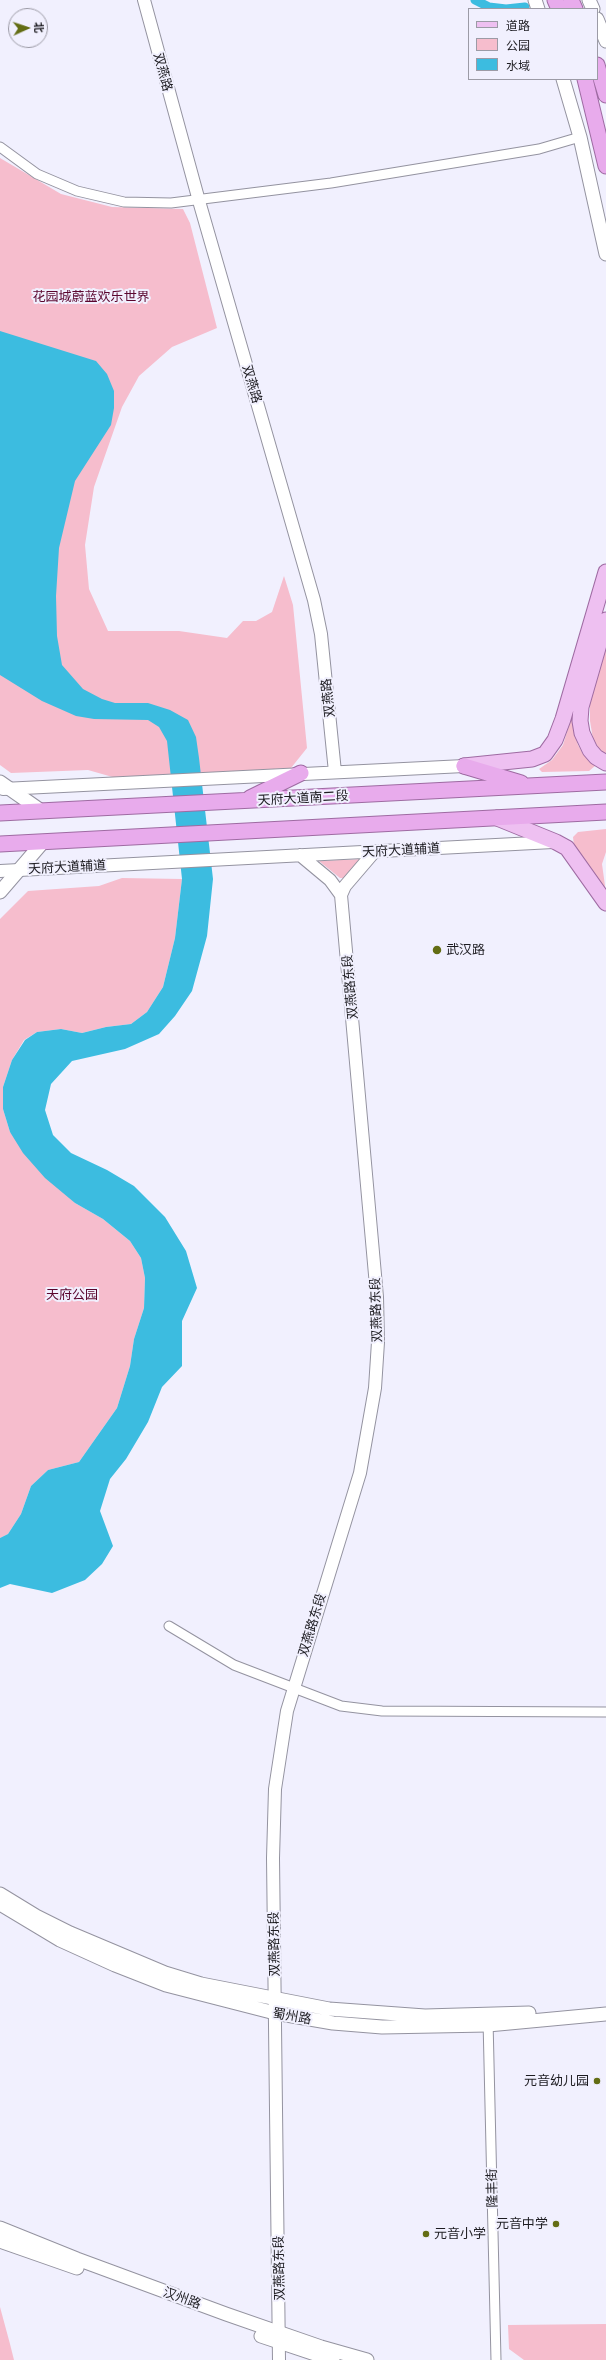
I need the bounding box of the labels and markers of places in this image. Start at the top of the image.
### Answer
place label: 武汉路 [446,942,485,958]
marker: 武汉路 [431,944,443,956]
place label: 元音幼儿园 [524,2073,589,2089]
marker: 元音幼儿园 [592,2076,602,2086]
place label: 元音中学 [496,2216,548,2232]
marker: 元音中学 [551,2219,561,2229]
place label: 元音小学 [434,2226,486,2242]
marker: 元音小学 [421,2229,431,2239]

